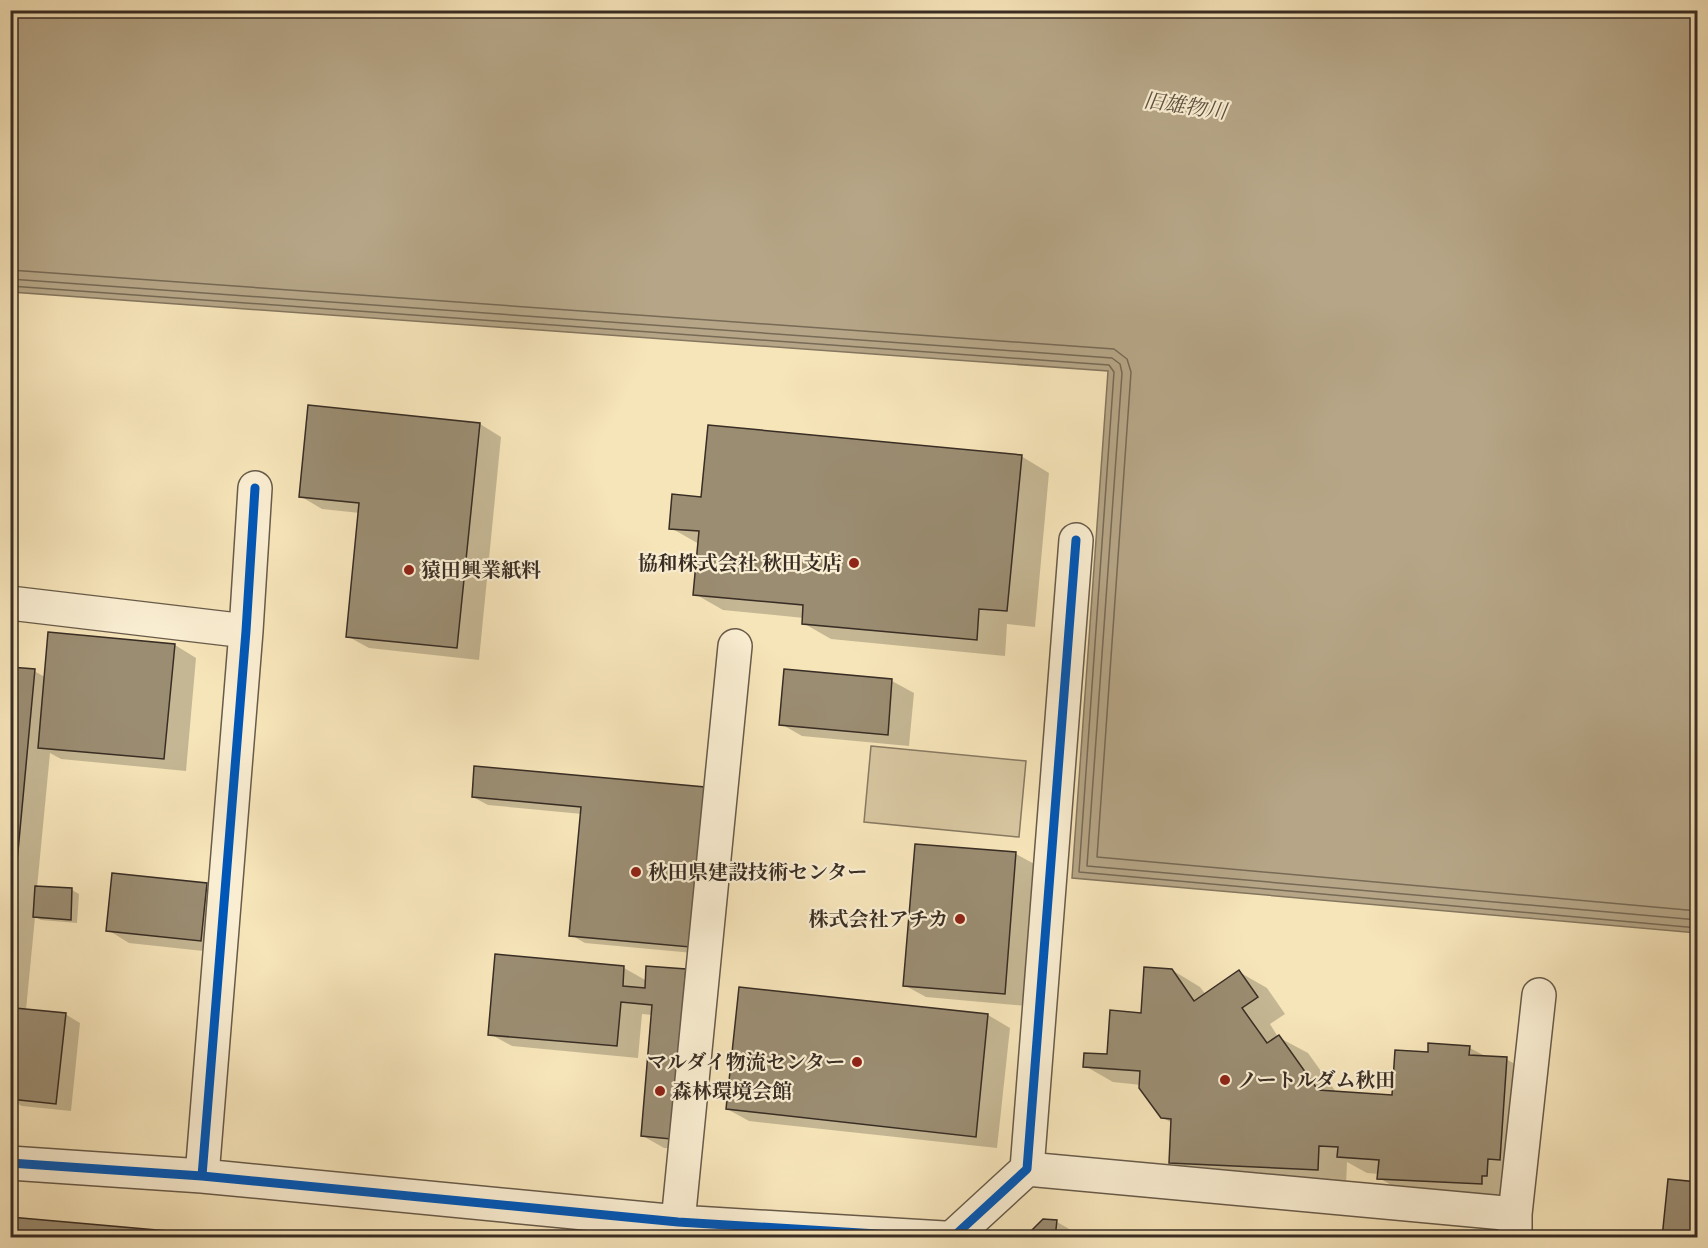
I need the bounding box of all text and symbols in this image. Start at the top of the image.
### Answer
water label: 旧雄物川 [1141,87,1230,126]
place label: 協和株式会社 秋田支店 [638,551,842,576]
marker: 協和株式会社 秋田支店 [847,556,861,570]
place label: 猿田興業紙料 [421,558,541,583]
marker: 猿田興業紙料 [402,563,416,577]
place label: 秋田県建設技術センター [648,860,867,885]
marker: 秋田県建設技術センター [629,865,643,879]
place label: 株式会社アチカ [808,907,948,932]
marker: 株式会社アチカ [953,912,967,926]
place label: マルダイ物流センター [647,1050,845,1075]
marker: マルダイ物流センター [850,1055,864,1069]
place label: ノートルダム秋田 [1237,1068,1396,1093]
marker: ノートルダム秋田 [1218,1073,1232,1087]
place label: 森林環境会館 [672,1079,792,1104]
marker: 森林環境会館 [653,1084,667,1098]

